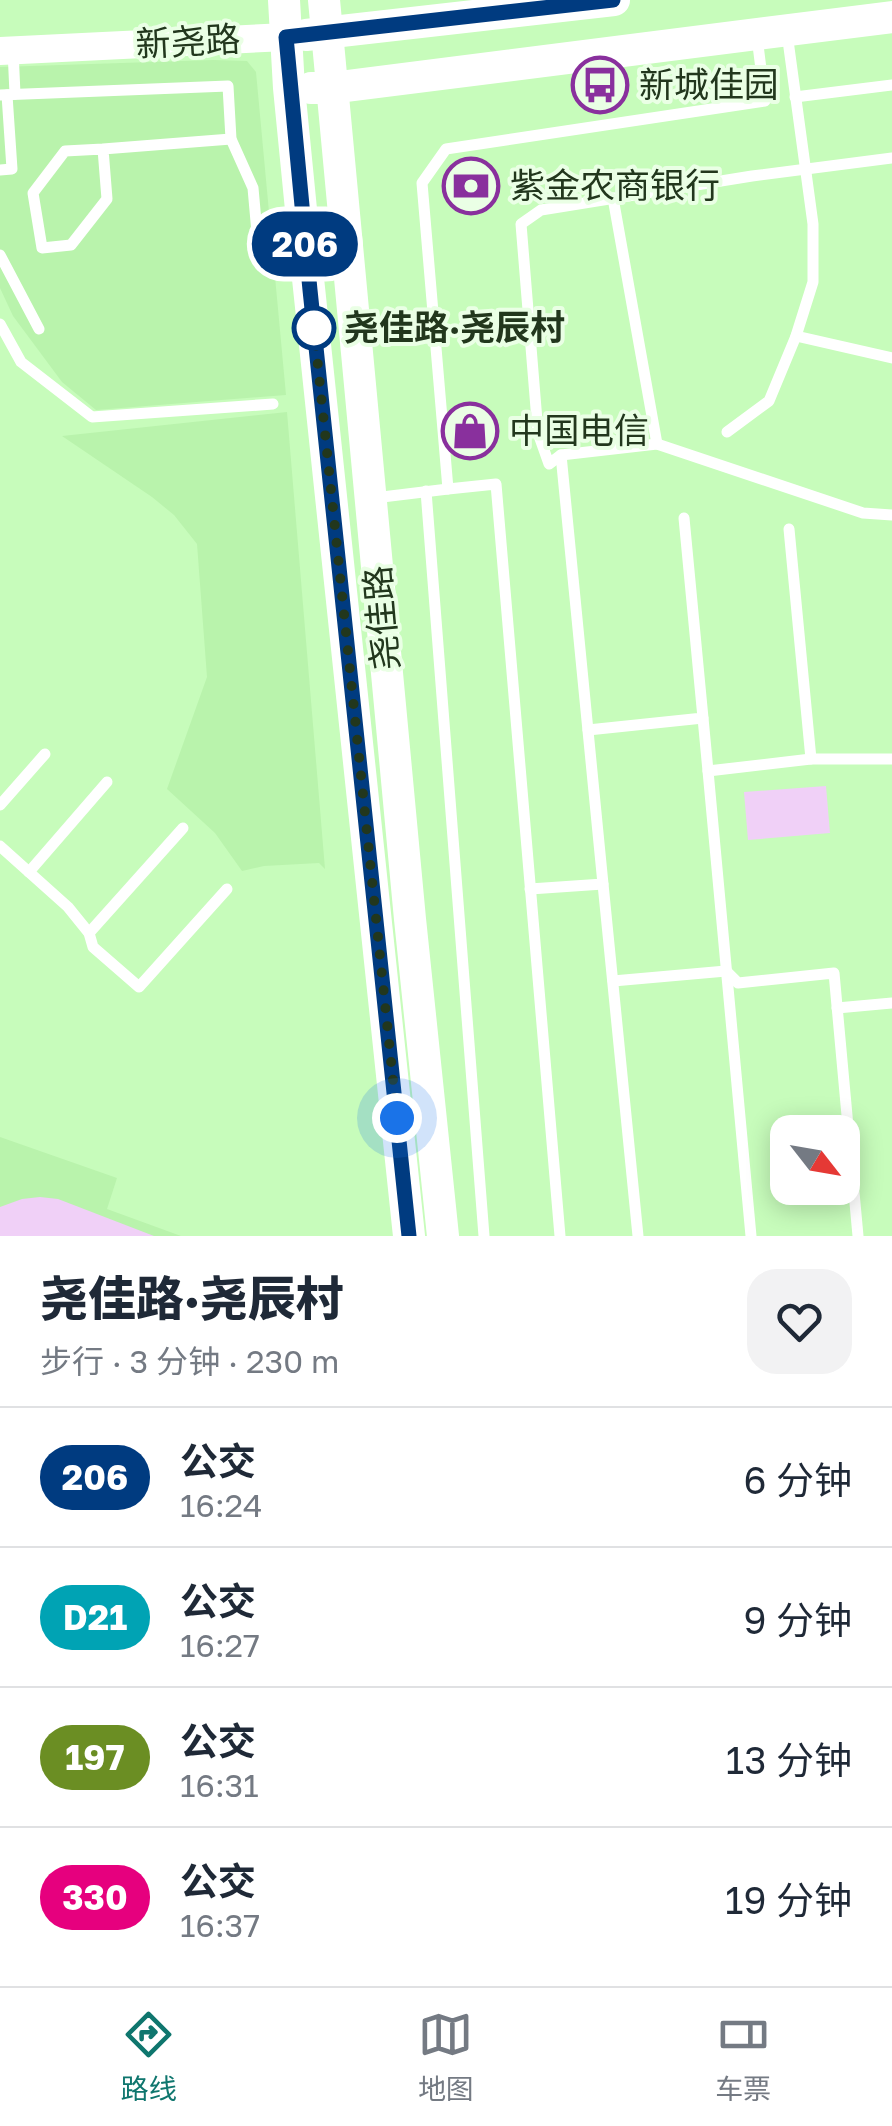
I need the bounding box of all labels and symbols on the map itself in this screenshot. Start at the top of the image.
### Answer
street label: 新尧路 [134,17,241,65]
bus stop icon: 新城佳园 [570,55,630,115]
place label: 新城佳园 [639,63,779,105]
bank icon: 紫金农商银行 [441,156,501,216]
place label: 紫金农商银行 [510,164,720,206]
line badge: 206 [248,212,362,276]
place label: 尧佳路·尧辰村 [344,306,565,348]
marker: 尧佳路·尧辰村 [293,307,335,349]
shop icon: 中国电信 [440,401,500,461]
place label: 中国电信 [509,409,649,451]
street label: 尧佳路 [356,564,407,672]
your location [372,1093,422,1143]
north arrow [770,1115,860,1205]

